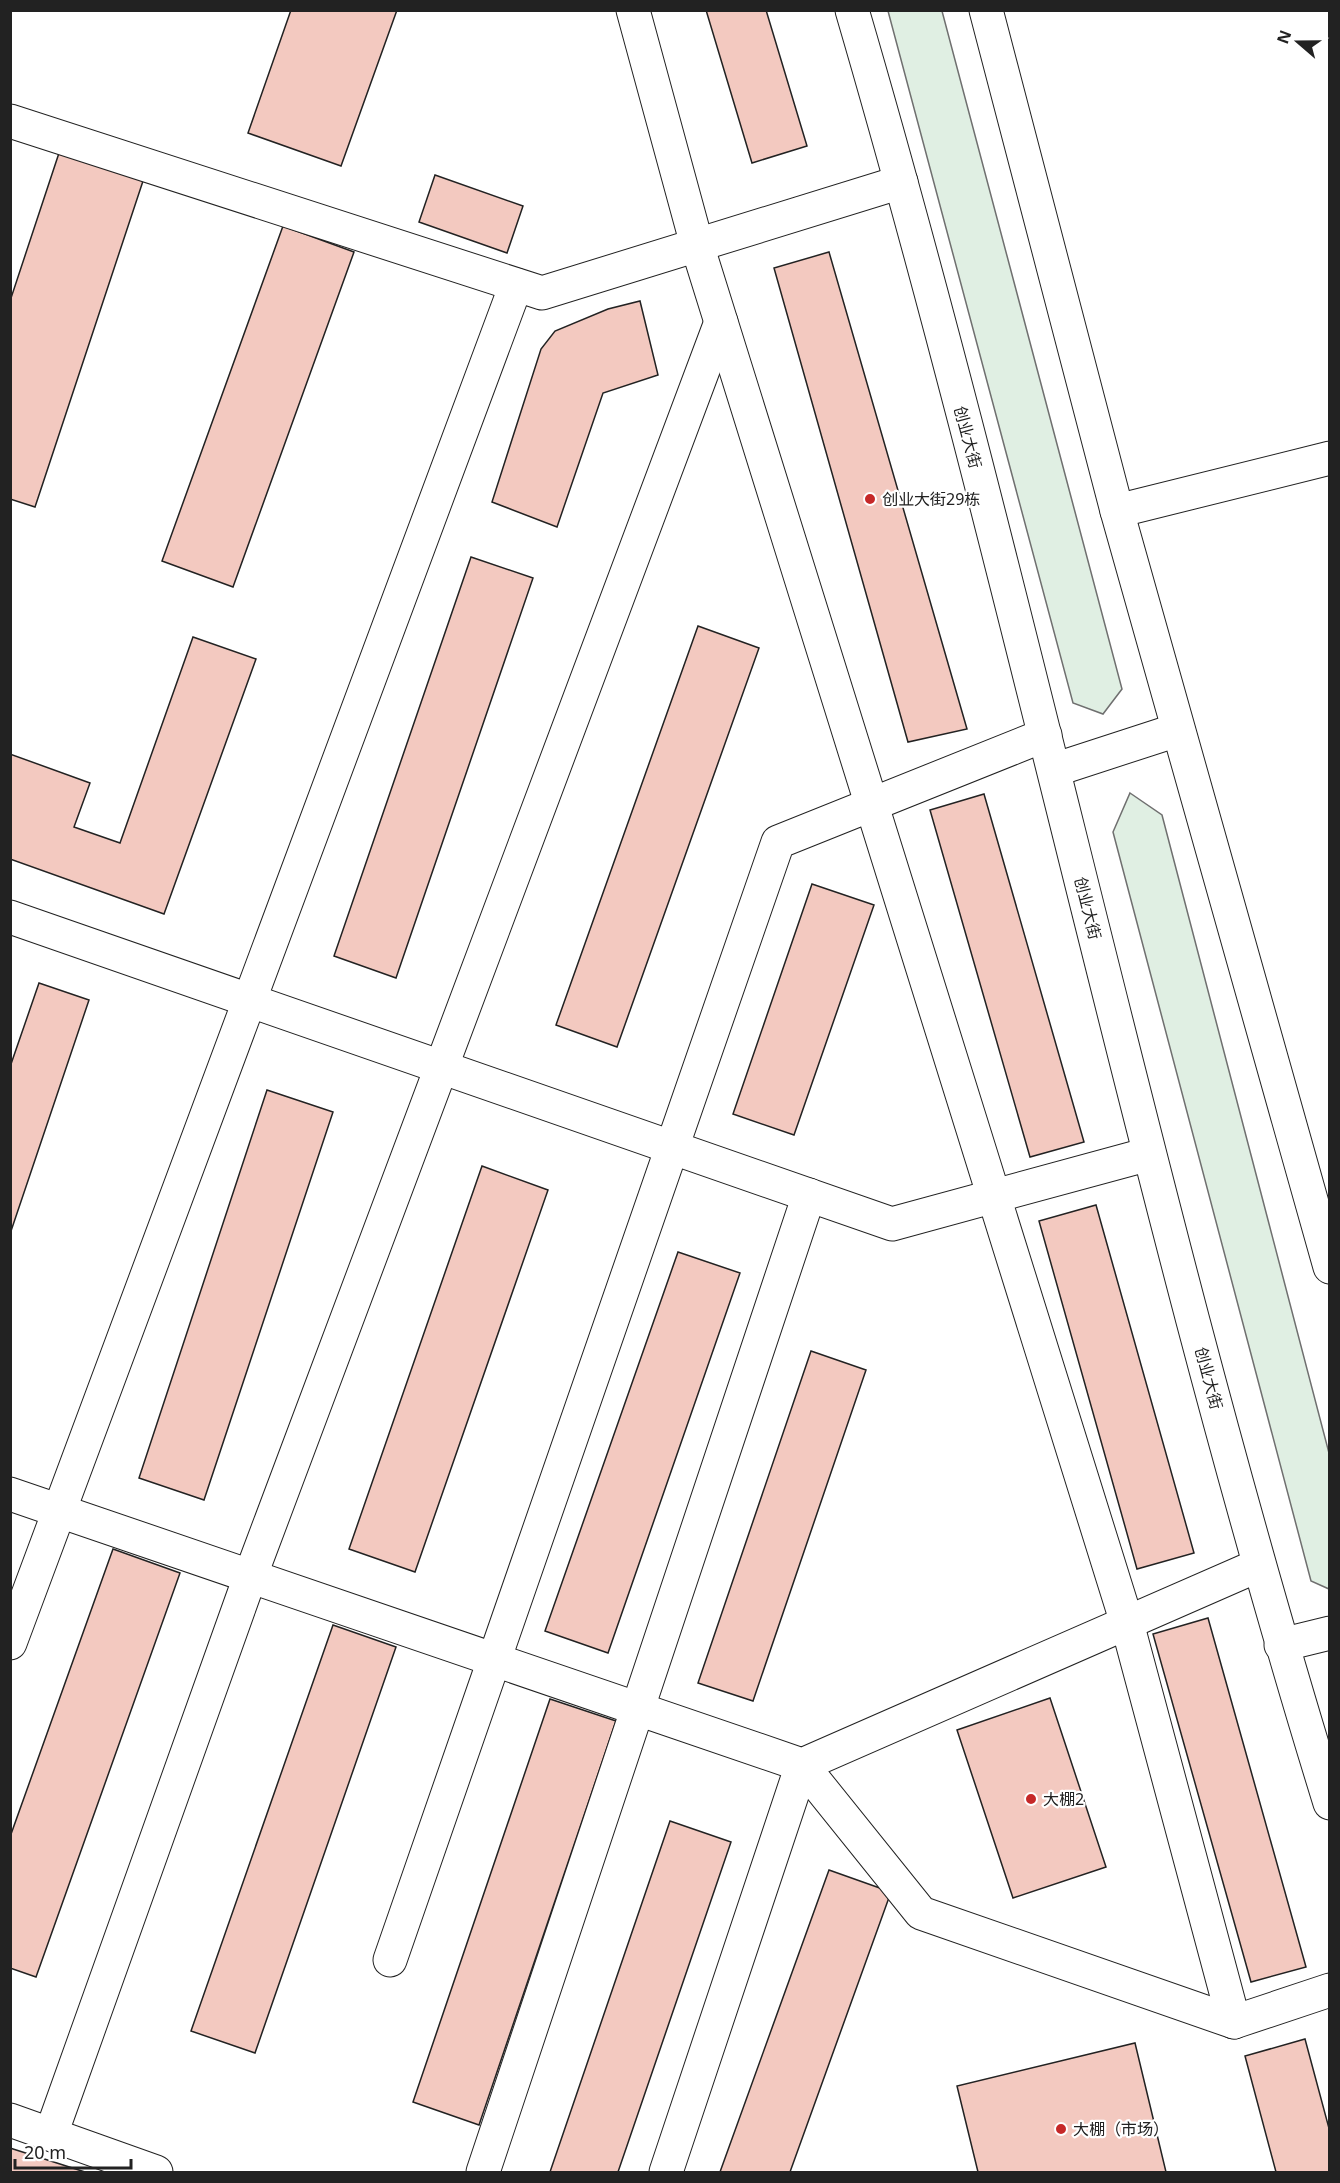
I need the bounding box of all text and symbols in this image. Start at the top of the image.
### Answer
north arrow [1268,12,1328,72]
text: N [1271,27,1296,47]
street label: 创业大街 [949,403,987,471]
place label: 创业大街29栋 [882,488,980,510]
marker: 创业大街29栋 [863,492,877,506]
street label: 创业大街 [1070,874,1106,942]
street label: 创业大街 [1190,1344,1228,1412]
place label: 大棚2 [1043,1788,1084,1810]
marker: 大棚2 [1024,1792,1038,1806]
place label: 大棚（市场） [1073,2118,1169,2140]
marker: 大棚（市场） [1054,2122,1068,2136]
scale bar [15,2132,130,2170]
text: 20 m [24,2140,66,2164]

